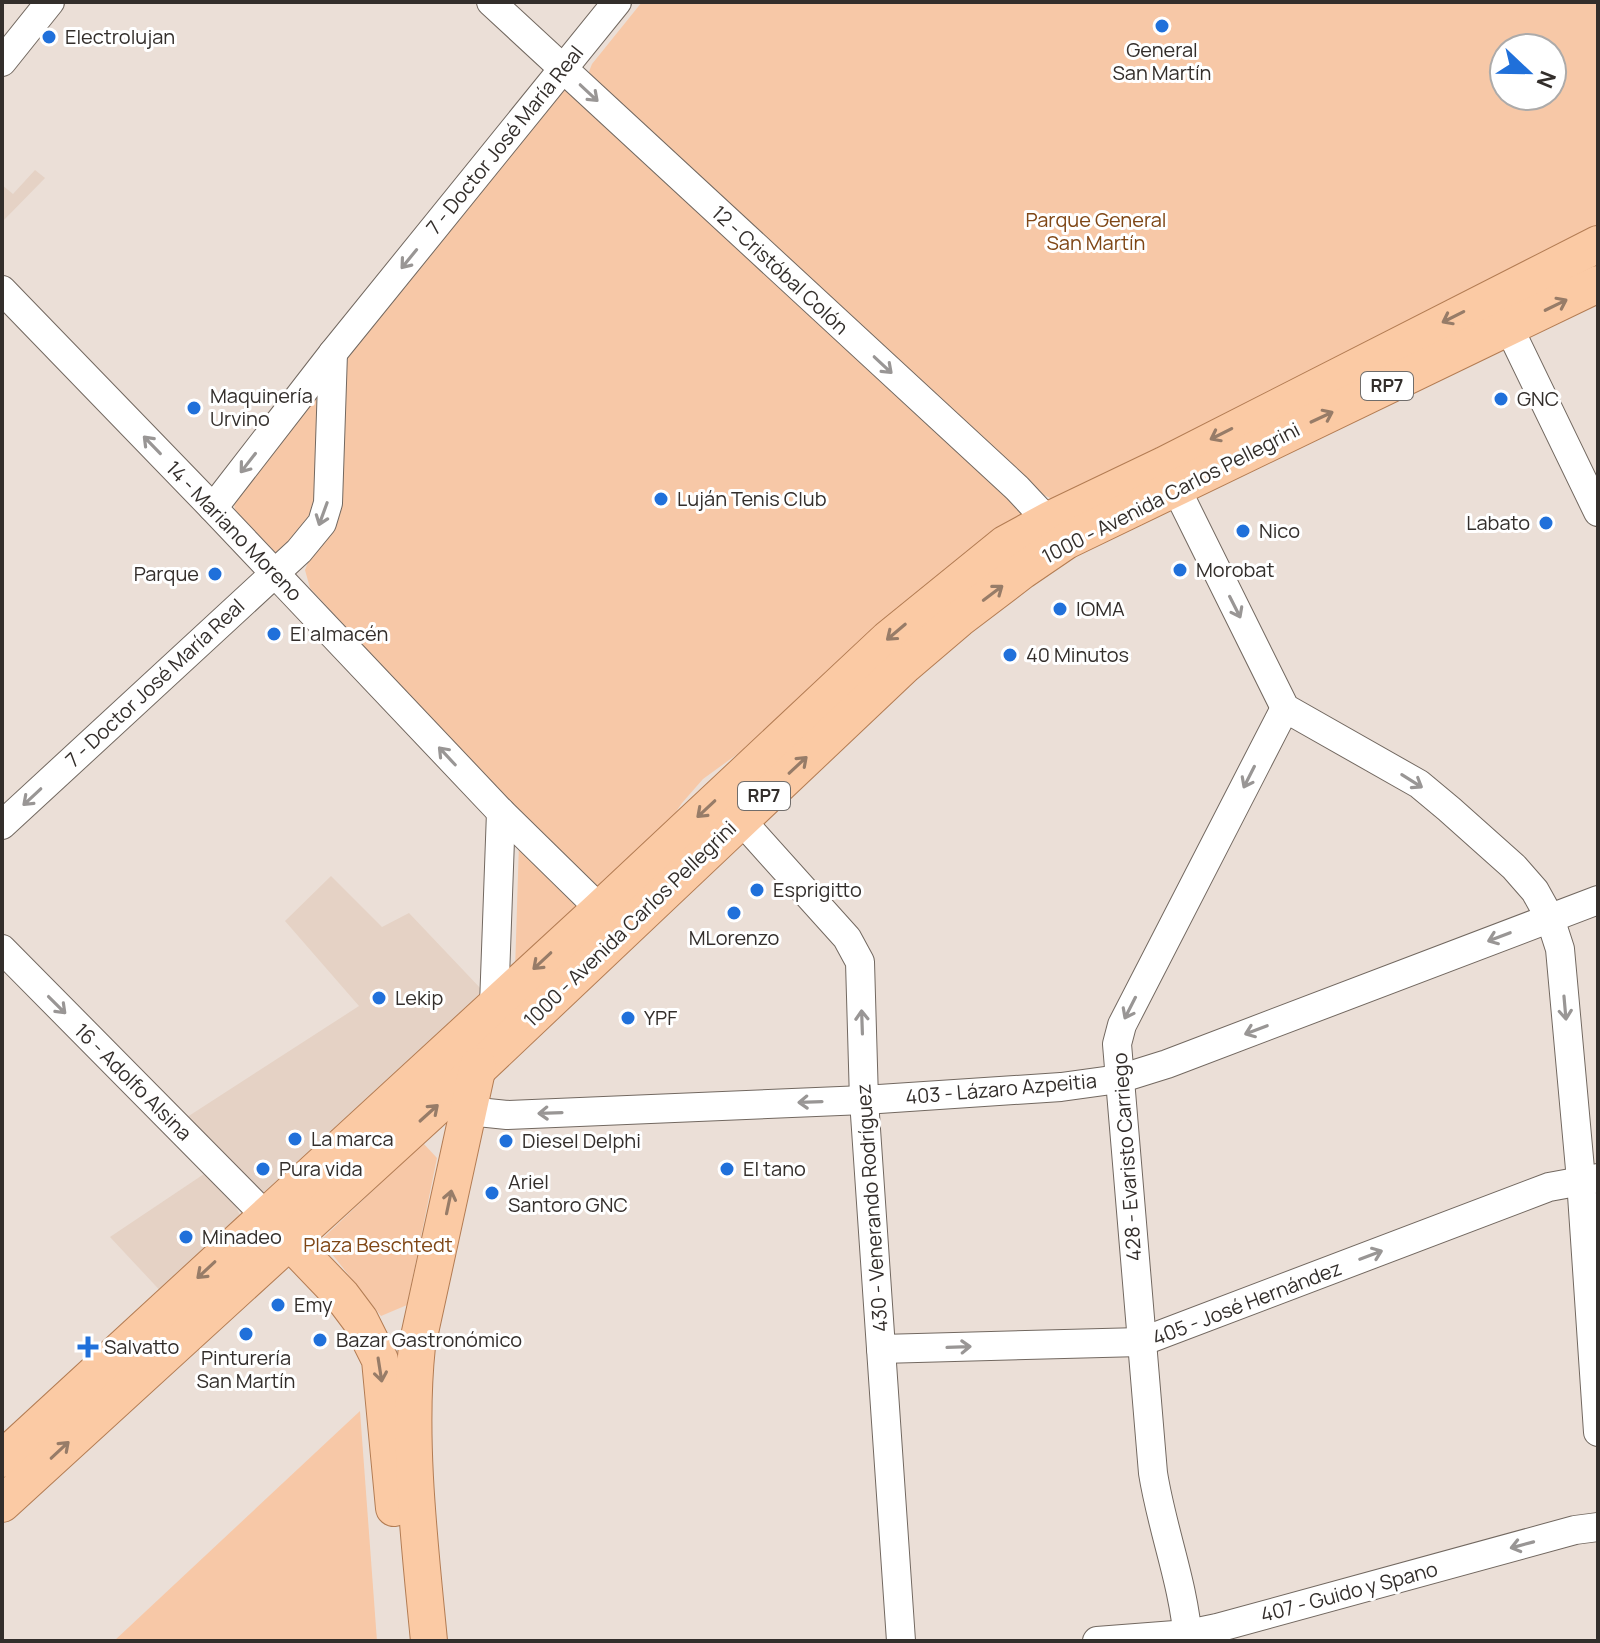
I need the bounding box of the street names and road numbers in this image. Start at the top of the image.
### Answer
street label: 7 - Doctor José María Real [420,40,589,240]
street label: 12 - Cristóbal Colón [706,199,855,340]
road number: RP7 [1361,372,1413,400]
street label: 1000 - Avenida Carlos Pellegrini [1037,416,1304,569]
street label: 14 - Mariano Moreno [160,455,309,607]
street label: 7 - Doctor José María Real [59,592,250,773]
road number: RP7 [738,782,790,810]
street label: 1000 - Avenida Carlos Pellegrini [517,815,742,1033]
street label: 16 - Adolfo Alsina [69,1017,198,1146]
street label: 428 - Evaristo Carriego [1106,1052,1147,1262]
street label: 403 - Lázaro Azpeitia [904,1067,1098,1110]
street label: 430 - Venerando Rodríguez [849,1083,894,1333]
street label: 405 - José Hernández [1148,1254,1345,1351]
street label: 407 - Guido y Spano [1257,1555,1441,1628]

